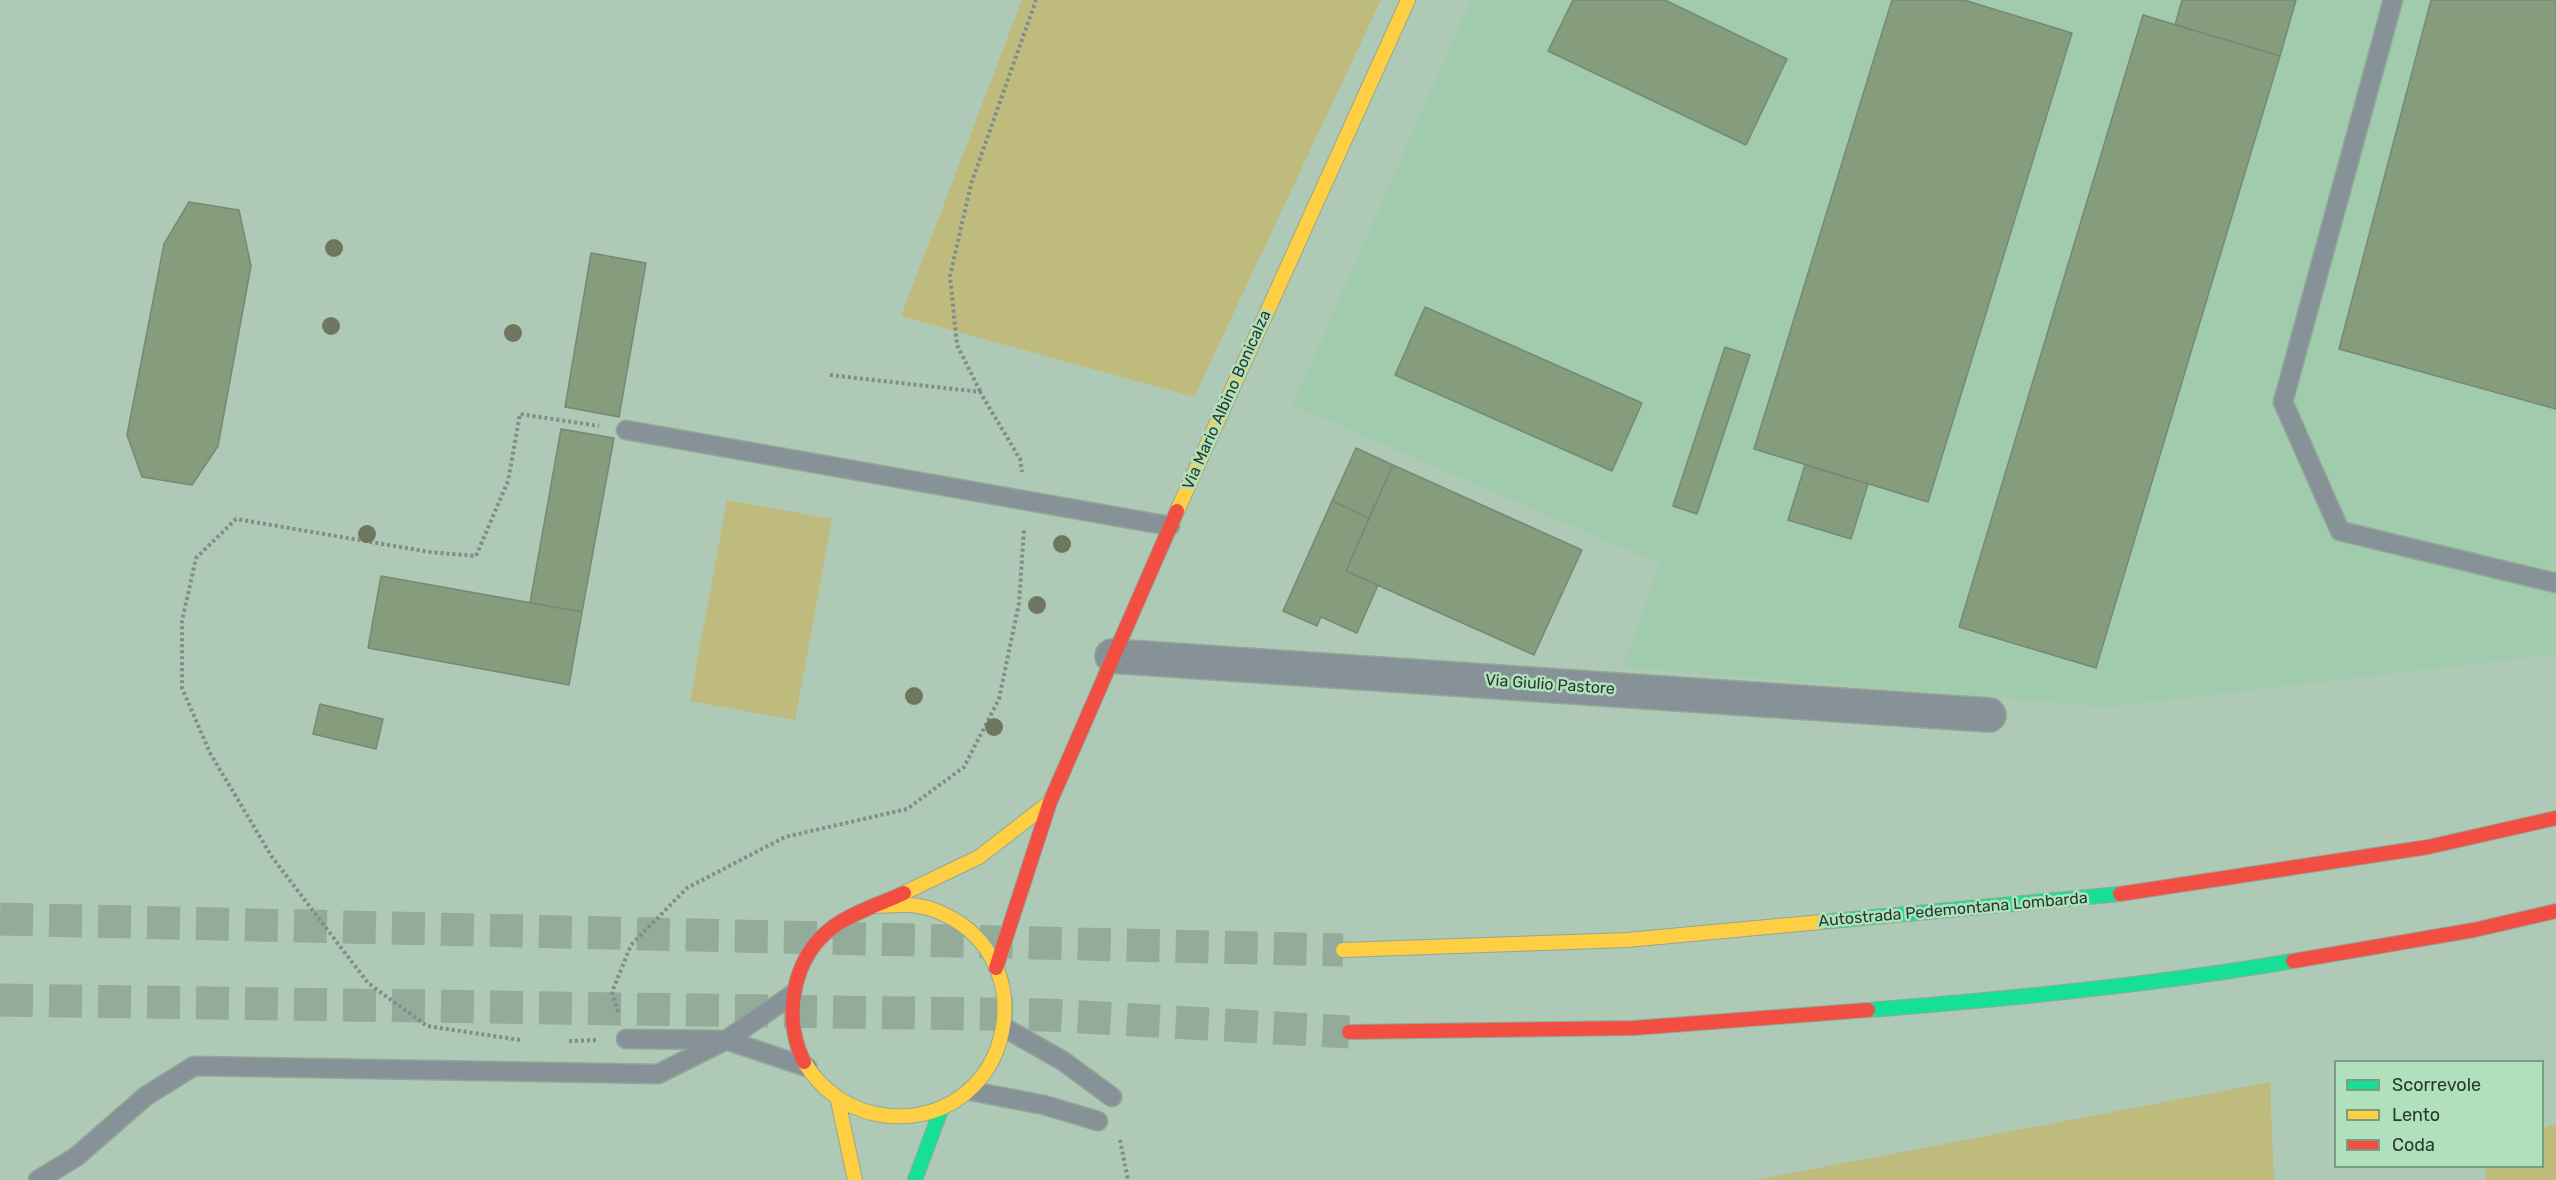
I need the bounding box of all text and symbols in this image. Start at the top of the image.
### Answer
street label: Via Mario Albino Bonicalza [1179,307,1275,493]
street label: Via Giulio Pastore [1485,671,1615,699]
street label: Autostrada Pedemontana Lombarda [1818,889,2088,931]
legend [2334,1060,2544,1168]
text: Scorrevole [2392,1074,2481,1096]
text: Lento [2392,1104,2440,1126]
text: Coda [2392,1134,2435,1156]

